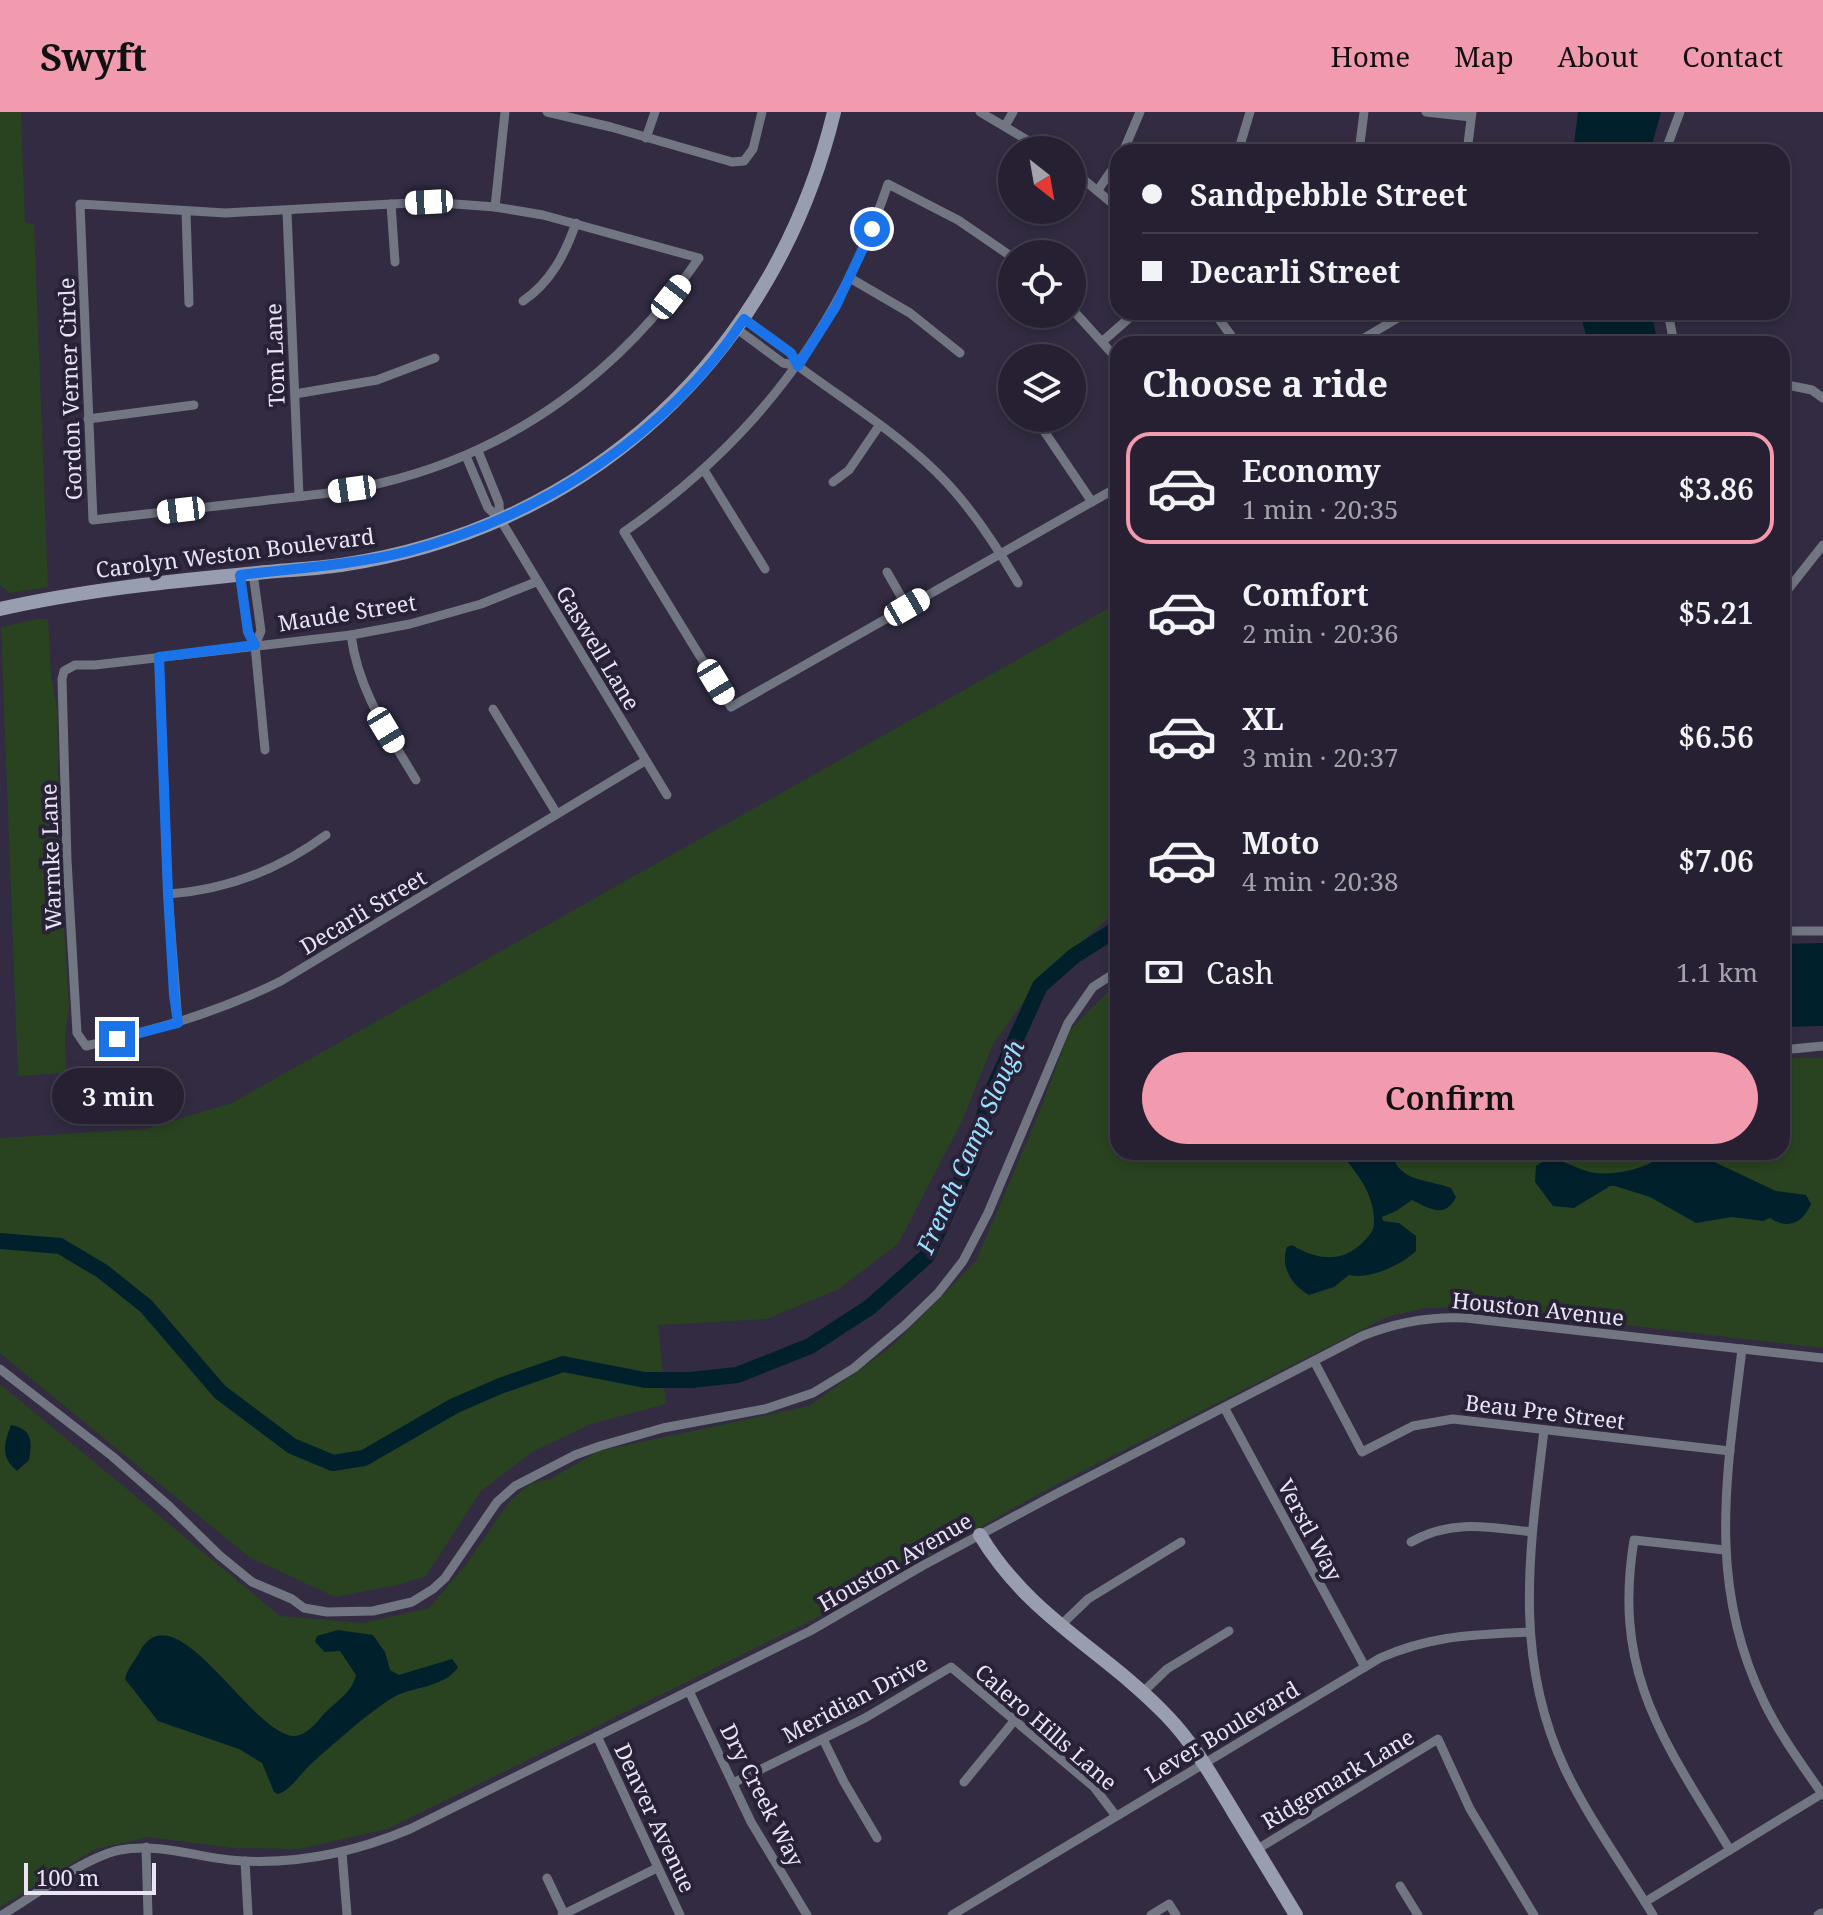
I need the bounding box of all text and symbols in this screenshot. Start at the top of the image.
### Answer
text: Swyft [40,30,147,82]
text: Home [1331,37,1410,75]
text: Map [1454,37,1514,75]
text: About [1558,37,1638,75]
text: Contact [1682,37,1783,75]
north arrow [998,136,1086,224]
map controls [998,136,1086,432]
text: Sandpebble Street [1190,174,1468,215]
car [404,189,454,215]
route start [854,211,890,247]
button: locate [998,240,1086,328]
text: Decarli Street [1190,251,1400,292]
car [647,271,695,323]
street label: Gordon Verner Circle [50,277,88,501]
street label: Tom Lane [257,303,291,407]
button: layers [998,344,1086,432]
text: Choose a ride [1142,359,1388,408]
text: Economy [1242,450,1381,491]
icon: car [1146,452,1218,524]
text: $3.86 [1678,468,1754,509]
car [327,474,377,504]
text: 1 min · 20:35 [1242,491,1399,527]
car [156,495,206,525]
street label: Carolyn Weston Boulevard [94,520,376,584]
text: Comfort [1242,574,1369,615]
icon: car [1146,576,1218,648]
street label: Gaswell Lane [550,580,648,715]
car [880,585,934,629]
street label: Maude Street [276,586,418,638]
text: $5.21 [1678,592,1754,633]
text: 2 min · 20:36 [1242,615,1399,651]
car [693,655,739,709]
text: XL [1242,698,1284,739]
icon: car [1146,700,1218,772]
car [363,703,409,757]
text: $6.56 [1678,716,1754,757]
text: 3 min · 20:37 [1242,739,1399,775]
street label: Warmke Lane [32,783,68,931]
text: Moto [1242,822,1320,863]
icon: car [1146,824,1218,896]
text: $7.06 [1678,840,1754,881]
street label: Decarli Street [294,862,431,961]
text: 4 min · 20:38 [1242,863,1399,899]
icon: cash [1142,950,1186,994]
text: Cash [1206,952,1274,993]
text: 1.1 km [1676,954,1758,990]
route end [99,1021,135,1057]
water label: French Camp Slough [907,1035,1032,1259]
button: Confirm [1142,1052,1758,1144]
callout: 3 min [51,1067,183,1123]
text: 3 min [82,1078,154,1114]
street label: Houston Avenue [1451,1284,1626,1332]
street label: Beau Pre Street [1464,1386,1627,1436]
street label: Verstl Way [1271,1473,1351,1586]
street label: Houston Avenue [812,1505,977,1617]
street label: Meridian Drive [777,1647,932,1749]
street label: Calero Hills Lane [969,1656,1124,1796]
street label: Lever Boulevard [1139,1673,1305,1789]
street label: Dry Creek Way [714,1718,812,1872]
street label: Ridgemark Lane [1256,1721,1419,1835]
street label: Denver Avenue [608,1738,704,1897]
scale bar [24,1859,156,1895]
text: 100 m [36,1862,99,1892]

